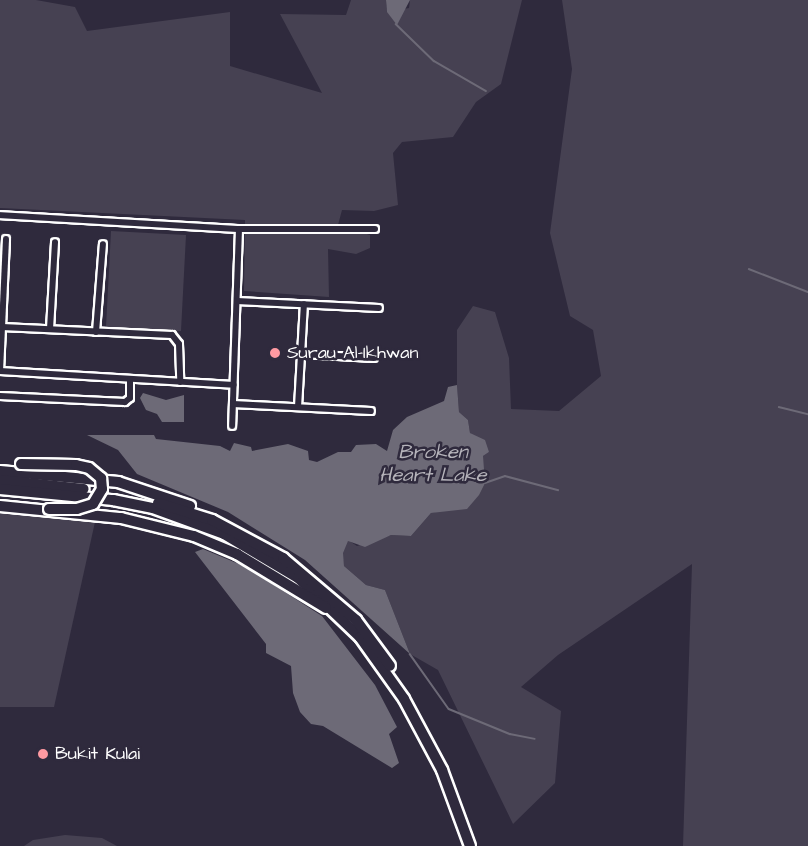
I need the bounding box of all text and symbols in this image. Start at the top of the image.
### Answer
place label: Surau Al-Ikhwan [287,342,419,364]
marker: Surau Al-Ikhwan [268,346,282,360]
water label: Broken Heart Lake [379,440,487,487]
place label: Bukit Kulai [55,743,140,765]
marker: Bukit Kulai [36,747,50,761]

